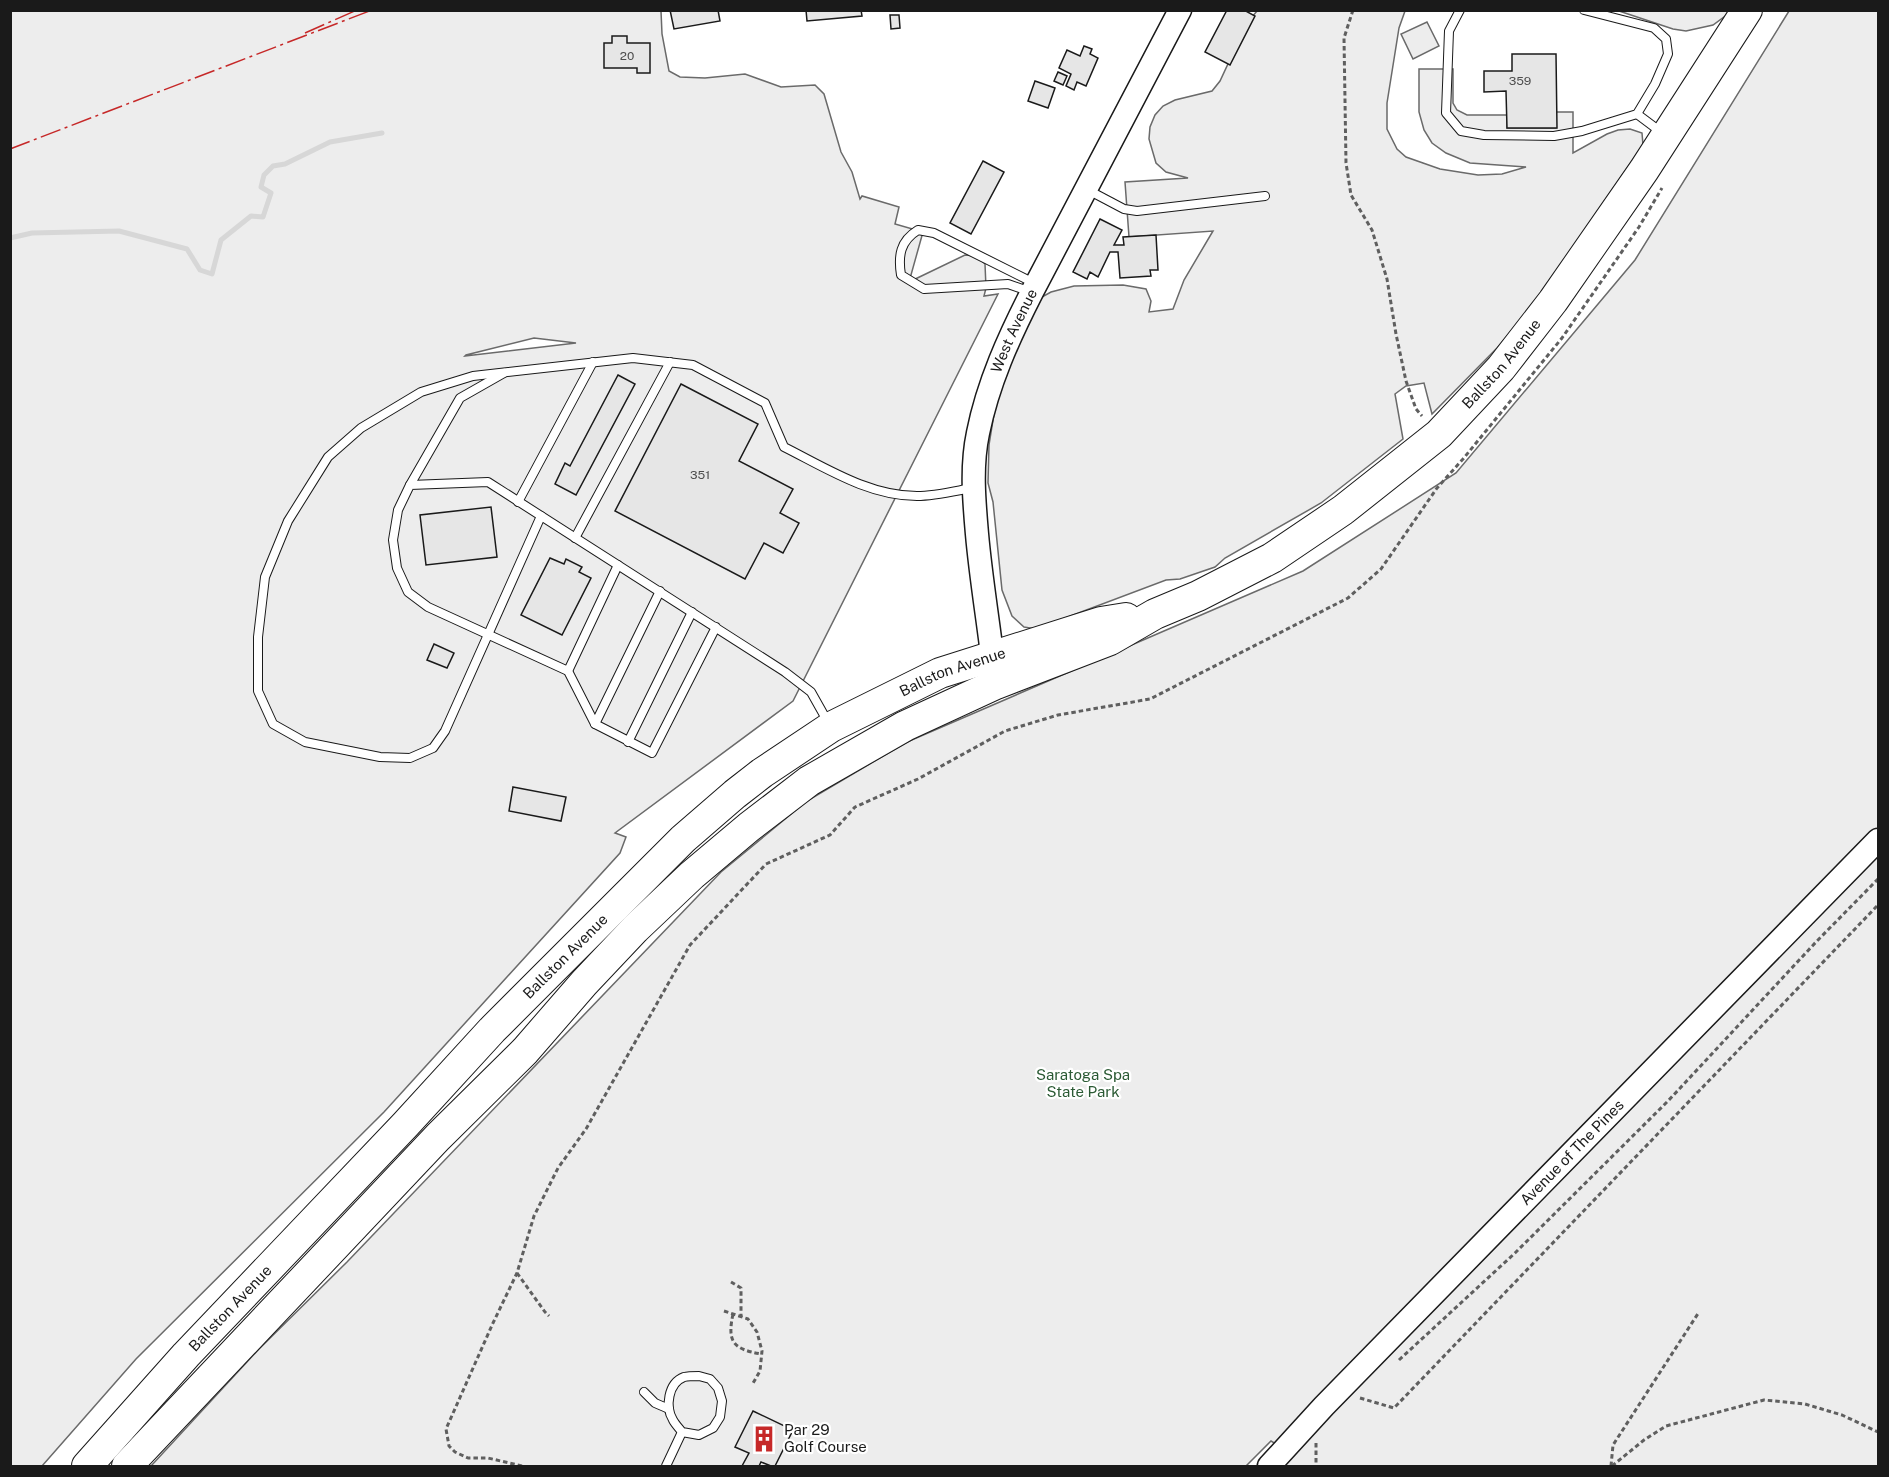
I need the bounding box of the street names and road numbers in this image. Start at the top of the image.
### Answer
street label: West Avenue [987,286,1040,375]
street label: Ballston Avenue [1458,315,1544,412]
street label: Ballston Avenue [897,644,1008,700]
street label: Ballston Avenue [519,910,611,1002]
street label: Avenue of The Pines [1517,1096,1627,1208]
street label: Ballston Avenue [185,1262,275,1355]

